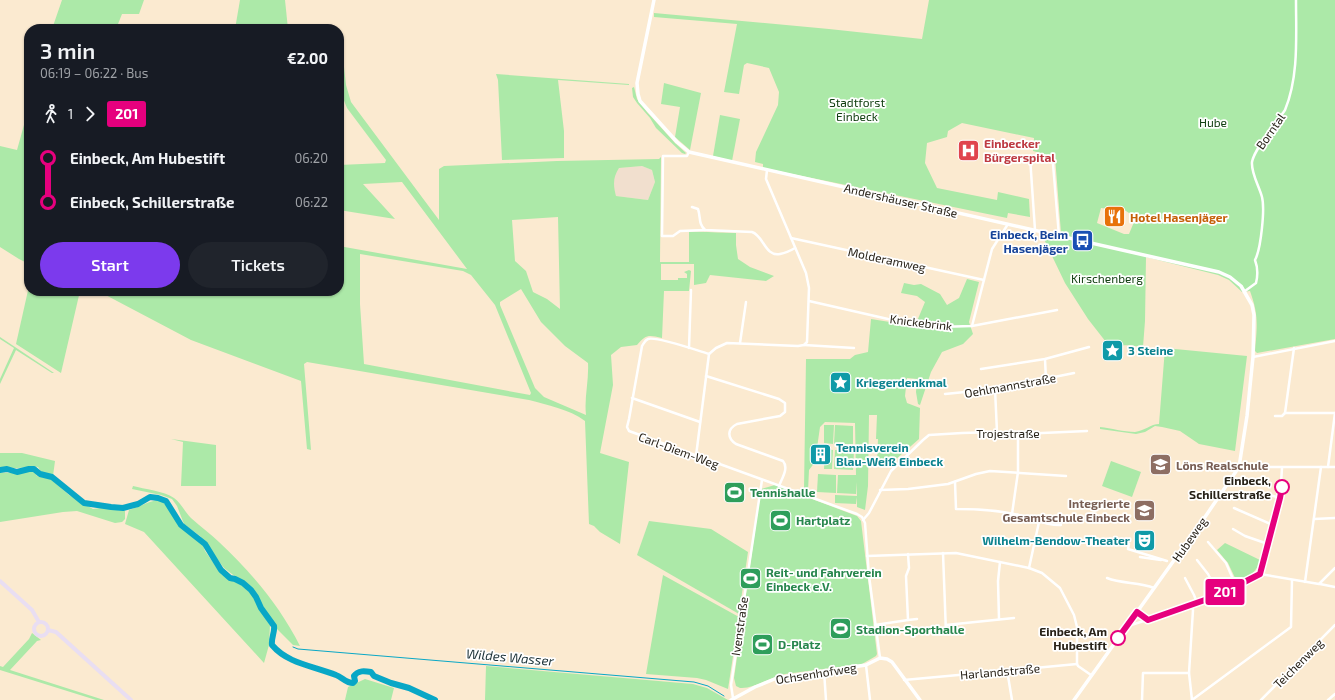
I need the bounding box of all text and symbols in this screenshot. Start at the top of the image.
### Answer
text: 3 min [40,37,95,63]
text: €2.00 [287,49,328,67]
text: 06:19 – 06:22 · Bus [40,65,148,81]
park label: Stadtforst Einbeck [829,95,885,123]
icon: walk [40,103,62,125]
icon: forward [79,103,101,125]
text: 201 [115,105,138,122]
text: 1 [68,106,73,122]
street label: Borntal [1253,110,1288,152]
park label: Hube [1199,115,1227,129]
place label: Einbecker Bürgerspital [984,136,1055,164]
hospital icon: Einbecker Bürgerspital [956,137,982,163]
text: Einbeck, Am Hubestift [70,149,225,167]
text: 06:20 [295,150,328,166]
street label: Andershäuser Straße [843,180,959,220]
text: Einbeck, Schillerstraße [70,193,234,211]
text: 06:22 [295,194,328,210]
restaurant icon: Hotel Hasenjäger [1101,204,1127,230]
place label: Hotel Hasenjäger [1130,210,1228,225]
place label: Einbeck, Beim Hasenjäger [990,227,1068,256]
bus stop icon: Einbeck, Beim Hasenjäger [1070,228,1096,254]
button: Start [40,242,180,288]
button: Tickets [188,242,328,288]
street label: Molderamweg [847,244,927,274]
park label: Kirschenberg [1071,271,1143,285]
street label: Knickebrink [889,311,953,333]
place icon: 3 Steine [1099,337,1125,363]
place label: 3 Steine [1128,343,1174,357]
place icon: Kriegerdenkmal [828,369,854,395]
street label: Oehlmannstraße [963,370,1057,400]
place label: Kriegerdenkmal [856,375,947,389]
street label: Trojestraße [976,426,1040,441]
street label: Carl-Diem-Weg [637,429,721,471]
place label: Tennisverein Blau-Weiß Einbeck [836,440,943,468]
building icon: Tennisverein Blau-Weiß Einbeck [808,441,834,467]
school or university icon: Löns Realschule [1148,452,1174,478]
place label: Löns Realschule [1176,458,1269,472]
place label: Einbeck, Schillerstraße [1189,473,1271,501]
sports icon: Tennishalle [721,479,747,505]
marker: Einbeck, Schillerstraße [1274,479,1290,495]
place label: Tennishalle [750,485,816,499]
place label: Integrierte Gesamtschule Einbeck [1002,496,1130,524]
school or university icon: Integrierte Gesamtschule Einbeck [1132,497,1158,523]
sports icon: Hartplatz [767,507,793,533]
place label: Hartplatz [796,513,850,527]
street label: Hubeweg [1169,514,1210,564]
theatre icon: Wilhelm-Bendow-Theater [1132,527,1158,553]
place label: Wilhelm-Bendow-Theater [982,533,1130,547]
place label: Reit- und Fahrverein Einbeck e.V. [766,565,882,593]
sports icon: Reit- und Fahrverein Einbeck e.V. [738,566,764,592]
line badge: 201 [1202,579,1248,605]
text: 201 [1213,583,1237,600]
street label: Ivenstraße [728,596,750,656]
sports icon: Stadion-Sporthalle [828,616,854,642]
place label: Stadion-Sporthalle [856,622,965,636]
place label: Einbeck, Am Hubestift [1039,624,1107,652]
marker: Einbeck, Am Hubestift [1110,630,1126,646]
sports icon: D-Platz [750,631,776,657]
street label: Teichenweg [1270,635,1326,691]
place label: D-Platz [778,637,821,651]
water label: Wildes Wasser [466,645,555,669]
street label: Ochsenhofweg [775,660,858,686]
street label: Harlandstraße [960,661,1040,681]

